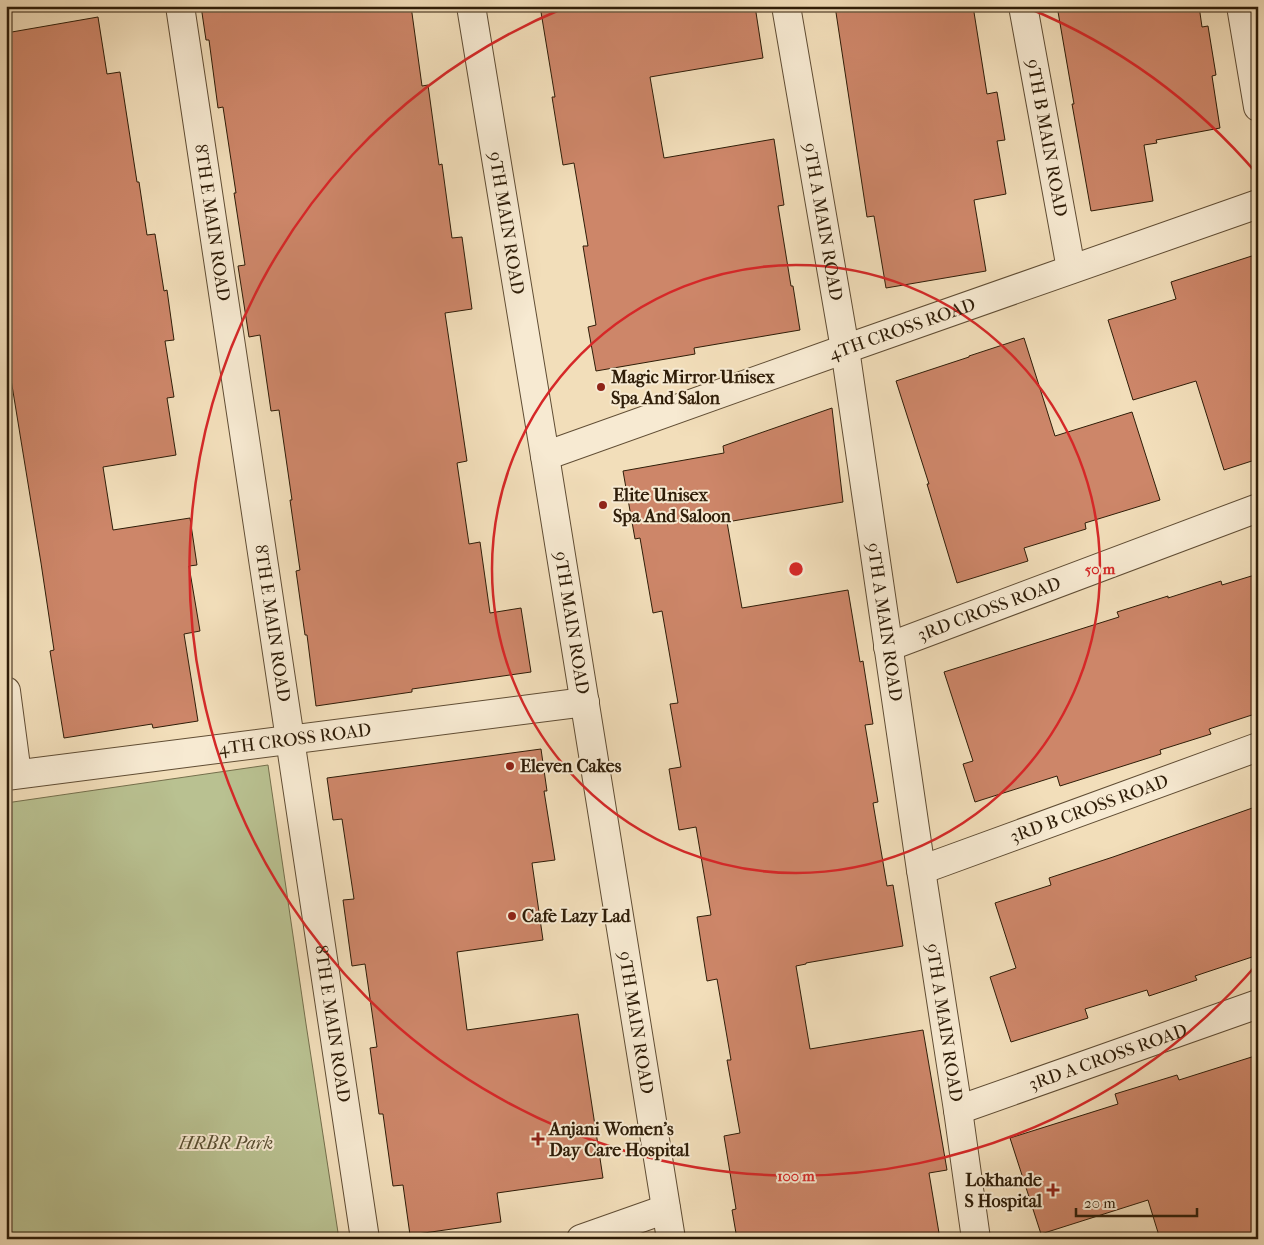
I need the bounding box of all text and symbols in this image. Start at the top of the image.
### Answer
street label: 9TH B MAIN ROAD [1022,57,1071,218]
street label: 9TH A MAIN ROAD [799,141,847,302]
street label: 8TH E MAIN ROAD [190,143,234,303]
street label: 9TH MAIN ROAD [484,150,528,296]
street label: 4TH CROSS ROAD [826,294,978,365]
place label: Magic Mirror Unisex Spa And Salon [610,367,775,409]
marker: Magic Mirror Unisex Spa And Salon [595,381,607,393]
place label: Elite Unisex Spa And Saloon [613,485,732,527]
marker: Elite Unisex Spa And Saloon [597,499,609,511]
street label: 9TH A MAIN ROAD [862,542,906,703]
street label: 8TH E MAIN ROAD [250,543,294,703]
street label: 9TH MAIN ROAD [550,550,593,696]
centre of rings [787,560,805,578]
text: 50 m [1085,560,1116,578]
street label: 3RD CROSS ROAD [915,573,1064,646]
street label: 4TH CROSS ROAD [217,719,373,760]
place label: Eleven Cakes [520,756,622,777]
marker: Eleven Cakes [504,760,516,772]
street label: 3RD B CROSS ROAD [1007,771,1171,848]
place label: Cafe Lazy Lad [522,906,632,927]
marker: Cafe Lazy Lad [506,910,518,922]
street label: 9TH A MAIN ROAD [921,942,967,1103]
street label: 8TH E MAIN ROAD [310,944,354,1104]
street label: 9TH MAIN ROAD [614,950,658,1096]
street label: 3RD A CROSS ROAD [1026,1020,1190,1095]
place label: Anjani Women's Day Care Hospital [548,1119,690,1161]
marker: Anjani Women's Day Care Hospital [531,1132,545,1146]
park label: HRBR Park [178,1133,273,1154]
text: 100 m [777,1167,815,1185]
place label: Lokhande S Hospital [964,1170,1043,1212]
marker: Lokhande S Hospital [1046,1183,1060,1197]
scale bar [1076,1185,1198,1217]
text: 20 m [1084,1194,1116,1212]

